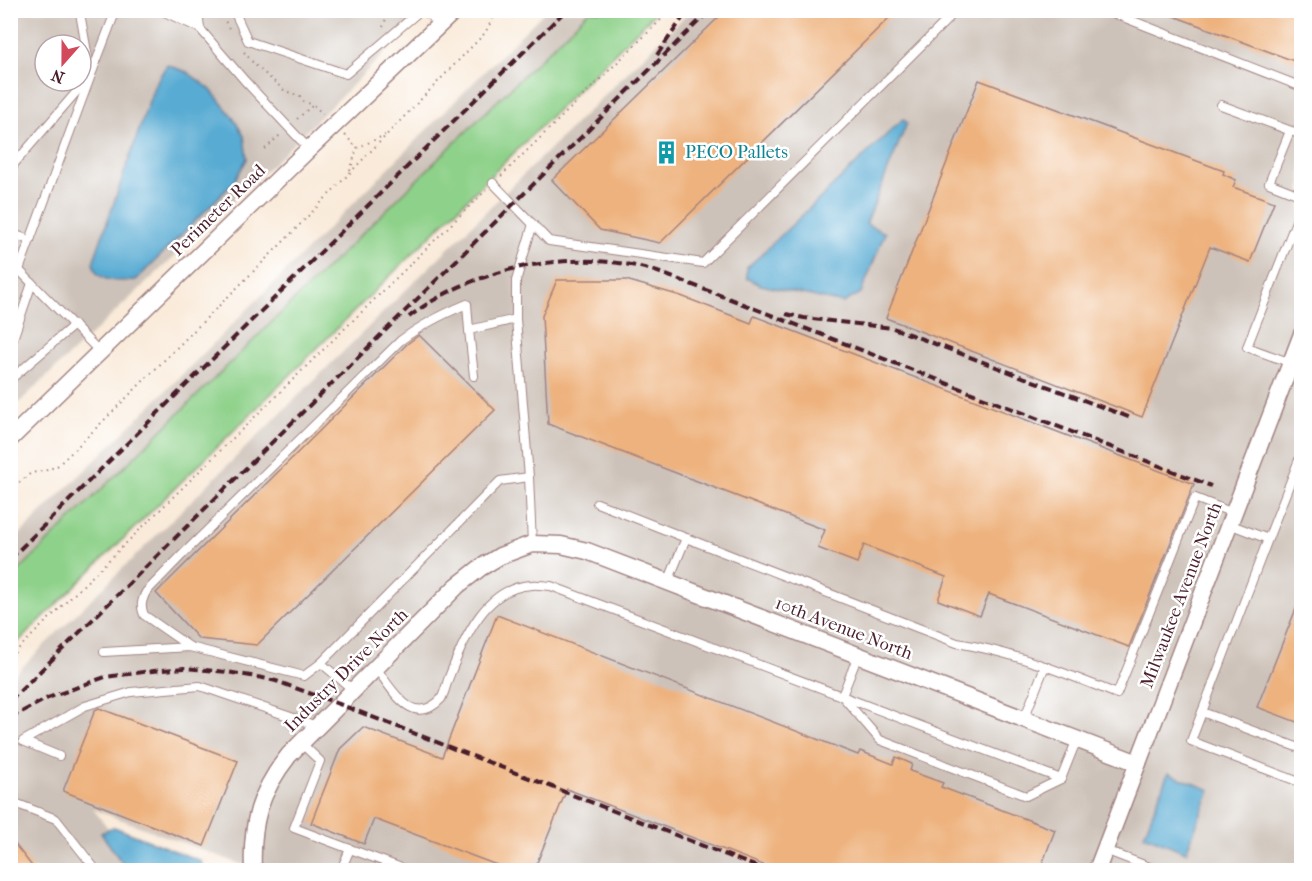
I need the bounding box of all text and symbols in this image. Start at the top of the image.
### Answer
north arrow [33,33,93,93]
text: N [48,65,67,88]
building icon: PECO Pallets [654,139,680,165]
place label: PECO Pallets [685,142,788,163]
street label: Perimeter Road [167,160,270,261]
street label: Milwaukee Avenue North [1136,499,1227,691]
street label: 10th Avenue North [772,593,915,664]
street label: Industry Drive North [280,604,412,736]

